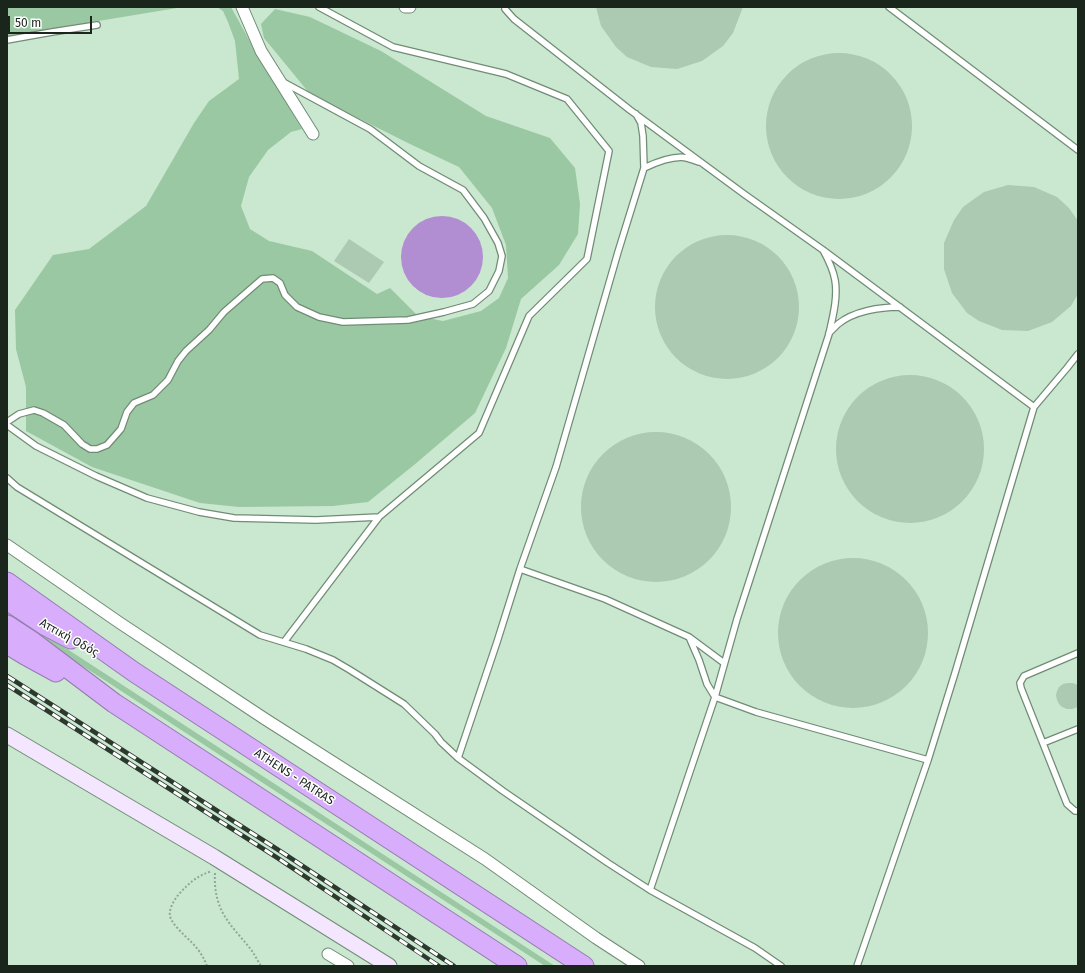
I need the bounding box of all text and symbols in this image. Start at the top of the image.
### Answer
scale bar [10,8,94,34]
text: 50 m [15,16,41,30]
street label: Αττική Οδός [37,616,101,660]
street label: ATHENS - PATRAS [251,746,337,808]

